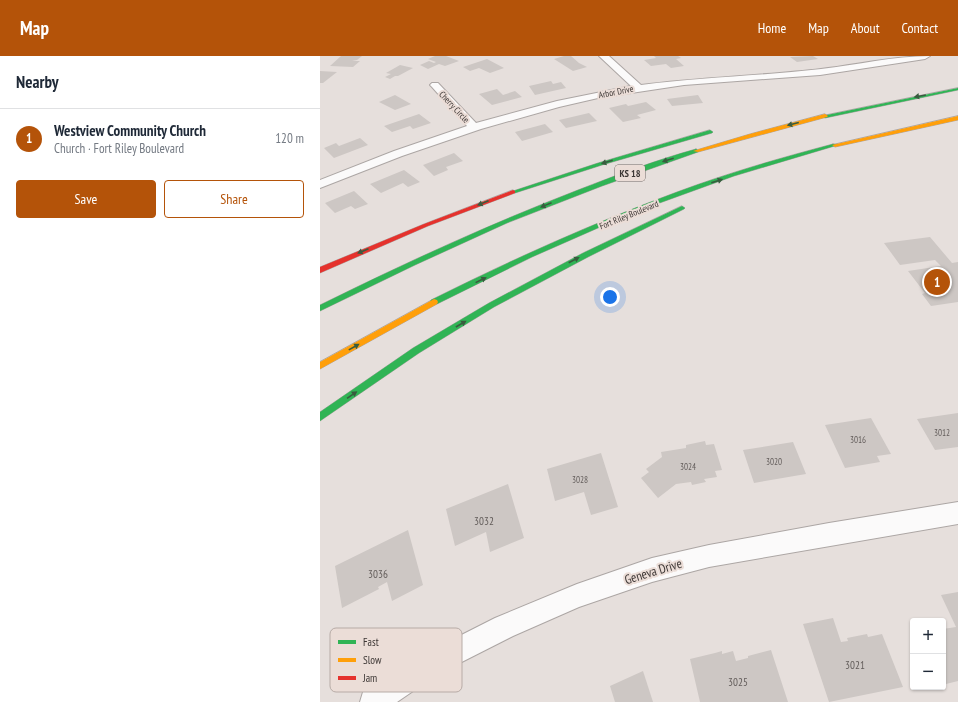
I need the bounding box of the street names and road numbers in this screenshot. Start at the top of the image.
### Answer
street label: Arbor Drive [598,83,635,100]
street label: Cherry Circle [437,89,472,125]
road number: KS 18 [615,165,645,181]
street label: Fort Riley Boulevard [598,198,660,231]
street label: Geneva Drive [622,555,684,588]

